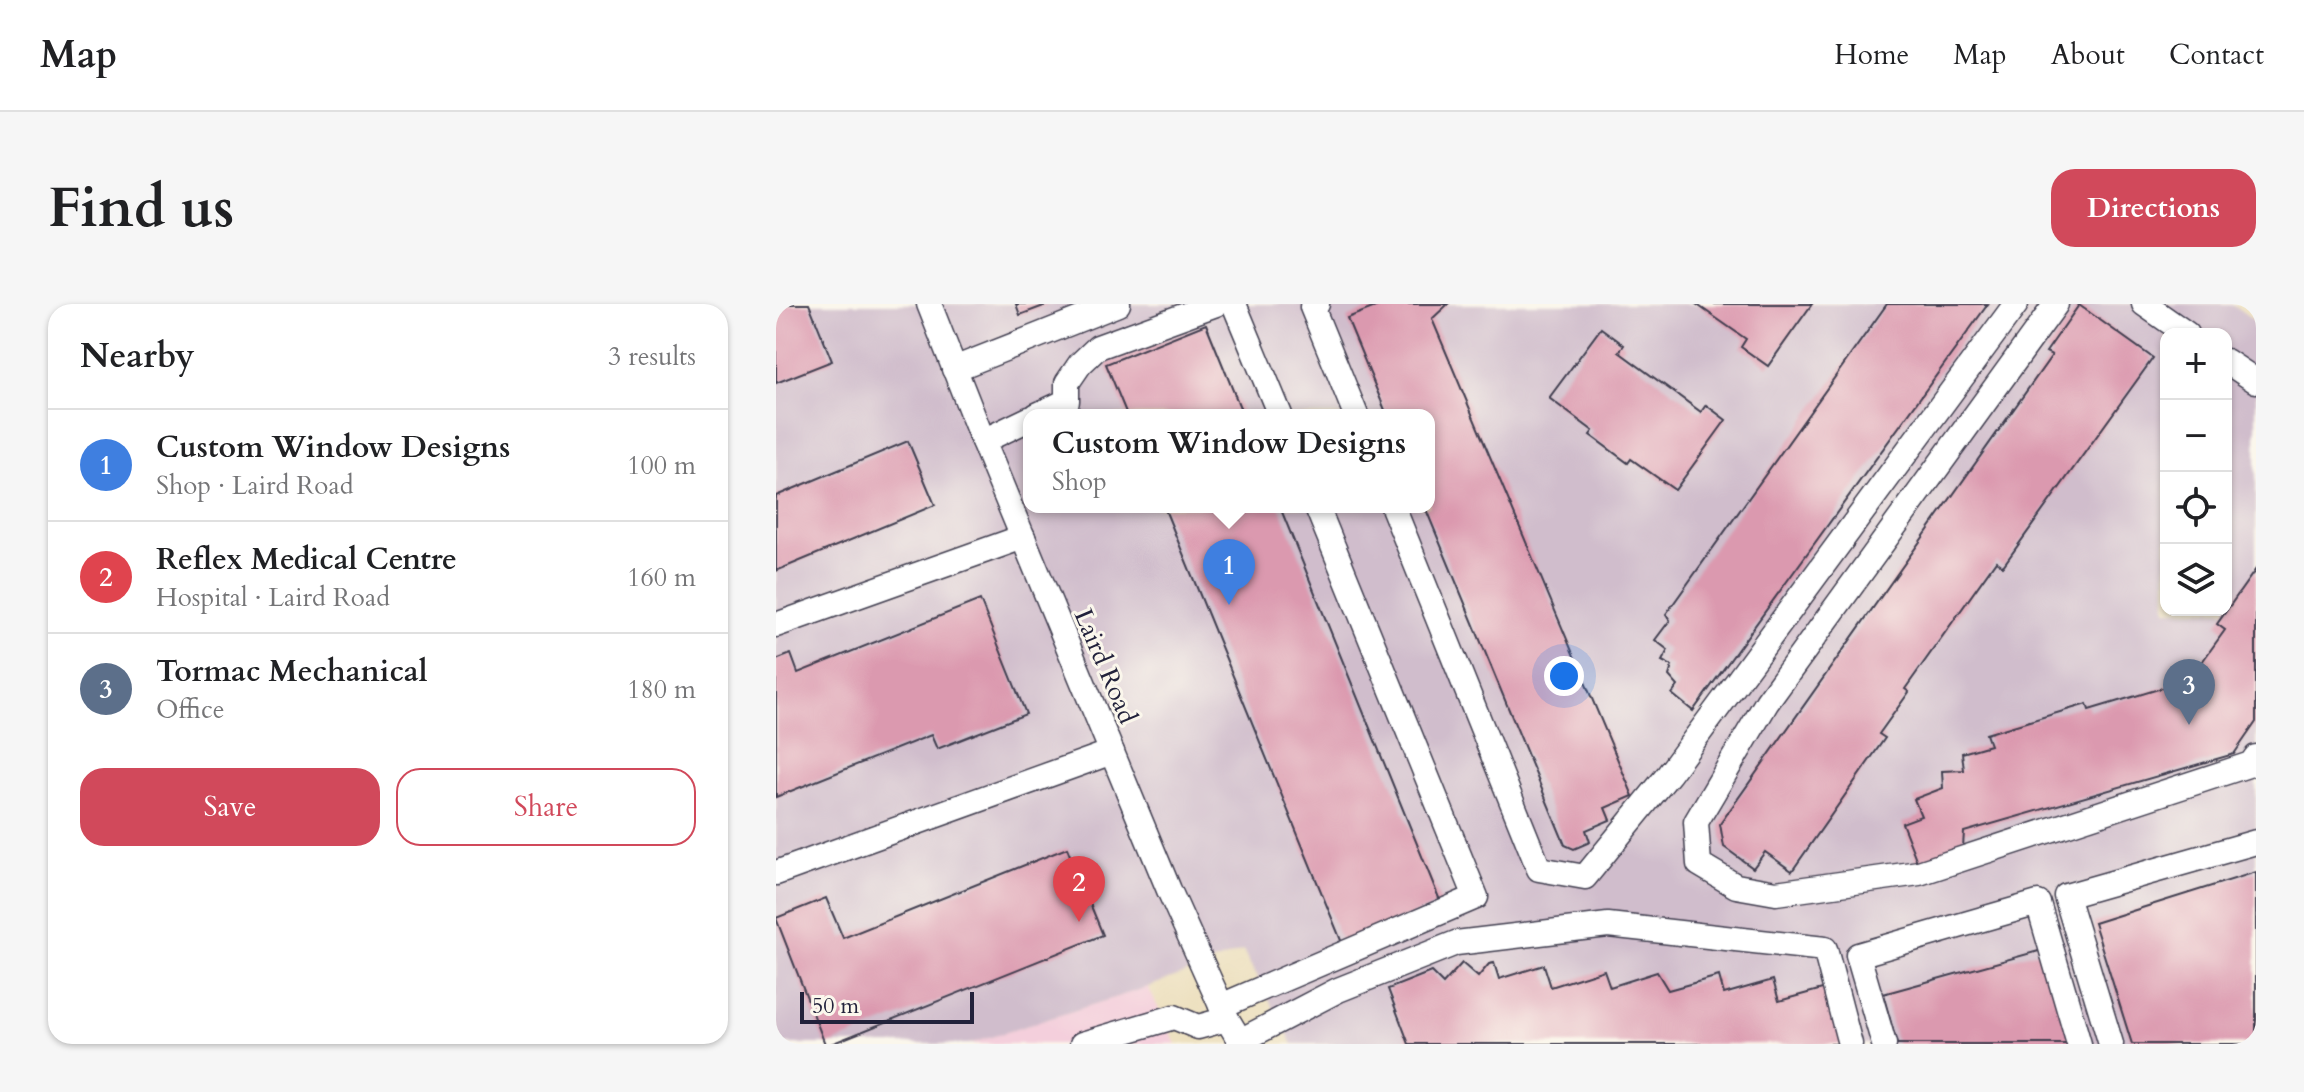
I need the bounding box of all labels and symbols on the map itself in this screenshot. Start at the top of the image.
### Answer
pin: 1 [1203,539,1255,605]
street label: Laird Road [1066,603,1145,729]
your location [1544,656,1584,696]
pin: 3 [2163,659,2215,725]
pin: 2 [1053,856,1105,922]
scale bar [800,988,974,1024]

